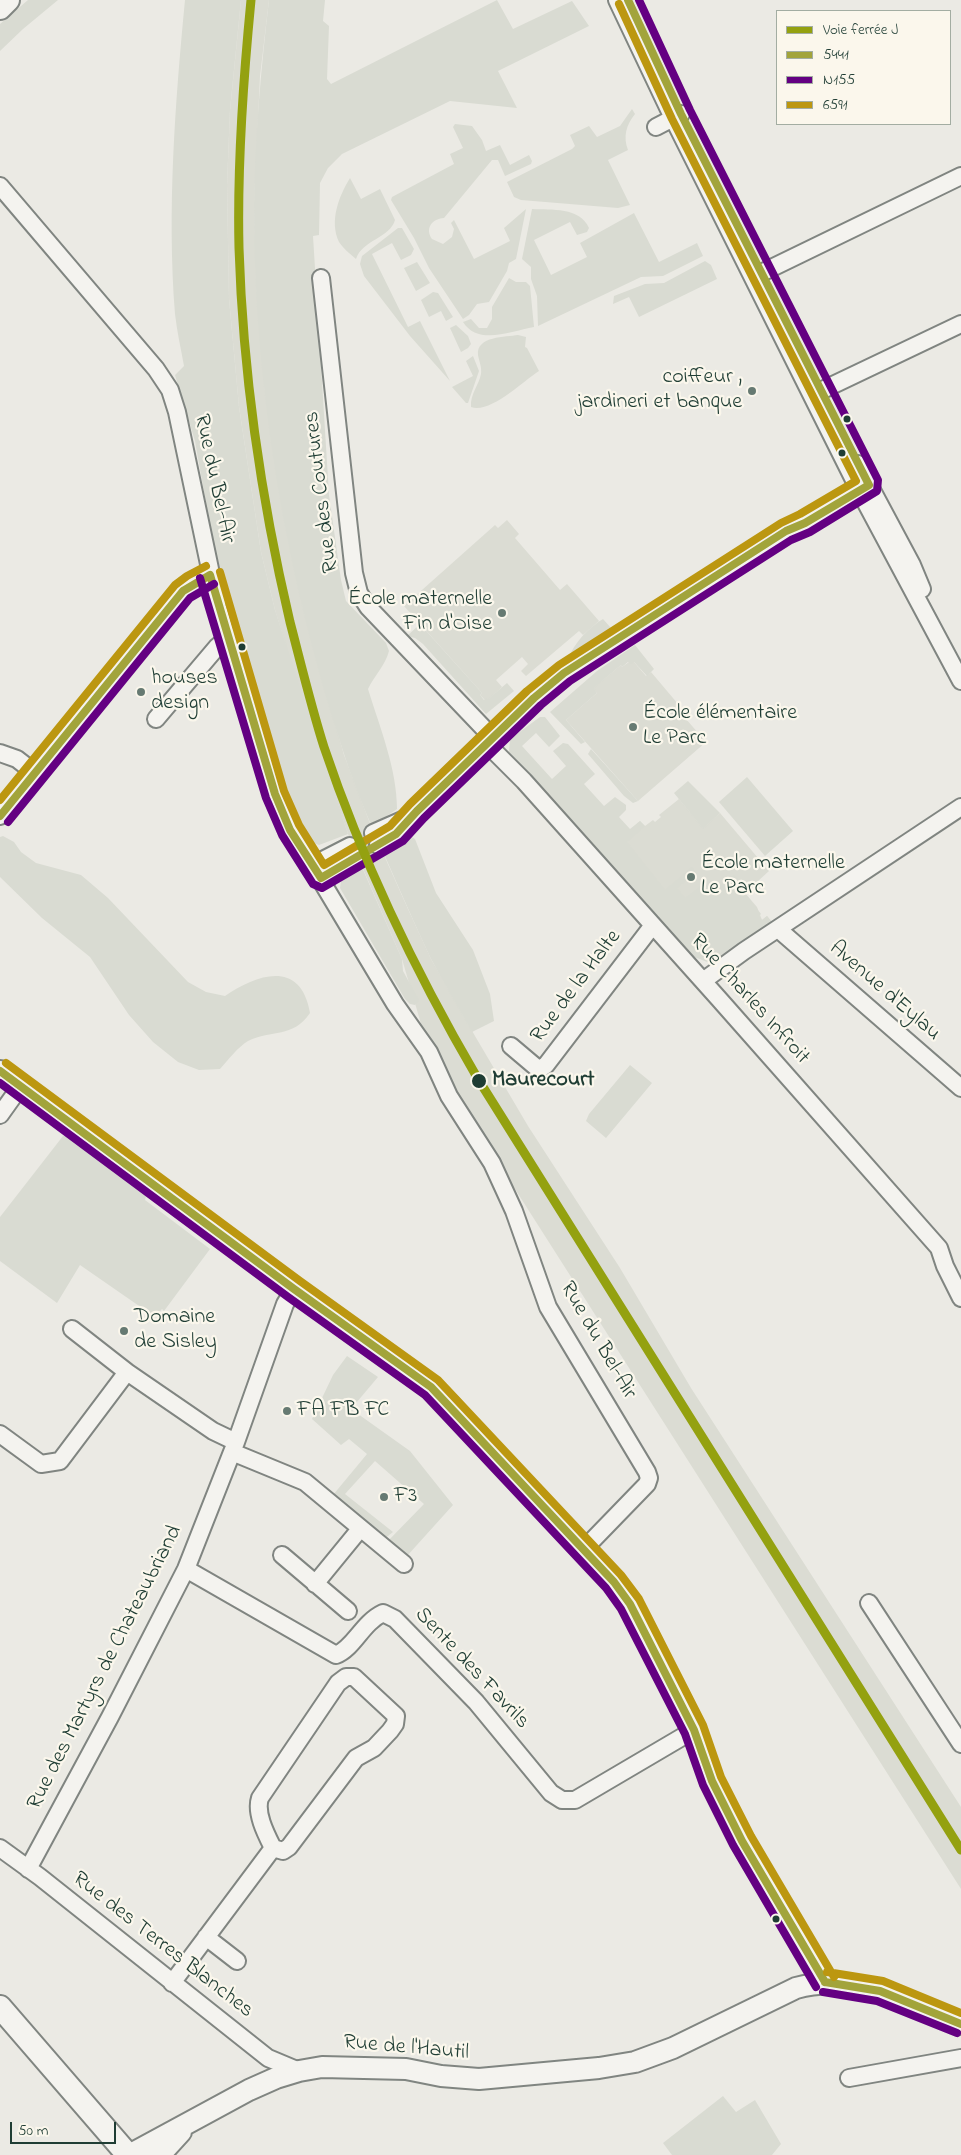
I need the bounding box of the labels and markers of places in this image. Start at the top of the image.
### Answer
place label: coiffeur , jardineri et banque [577,365,742,416]
marker: coiffeur , jardineri et banque [746,385,758,397]
unlabelled marker [842,414,852,424]
unlabelled marker [837,448,847,458]
place label: École maternelle Fin d'Oise [348,587,492,638]
marker: École maternelle Fin d'Oise [496,607,508,619]
unlabelled marker [237,642,247,652]
place label: houses design [151,666,218,718]
marker: houses design [135,686,147,698]
place label: École élémentaire Le Parc [643,701,797,752]
marker: École élémentaire Le Parc [627,721,639,733]
place label: École maternelle Le Parc [701,851,845,902]
marker: École maternelle Le Parc [685,871,697,883]
place label: Maurecourt [492,1068,594,1094]
marker: Maurecourt [470,1072,488,1090]
place label: Domaine de Sisley [134,1305,217,1356]
marker: Domaine de Sisley [118,1325,130,1337]
place label: FA FB FC [297,1398,389,1424]
marker: FA FB FC [281,1405,293,1417]
place label: F3 [394,1484,417,1510]
marker: F3 [378,1491,390,1503]
unlabelled marker [771,1914,781,1924]

